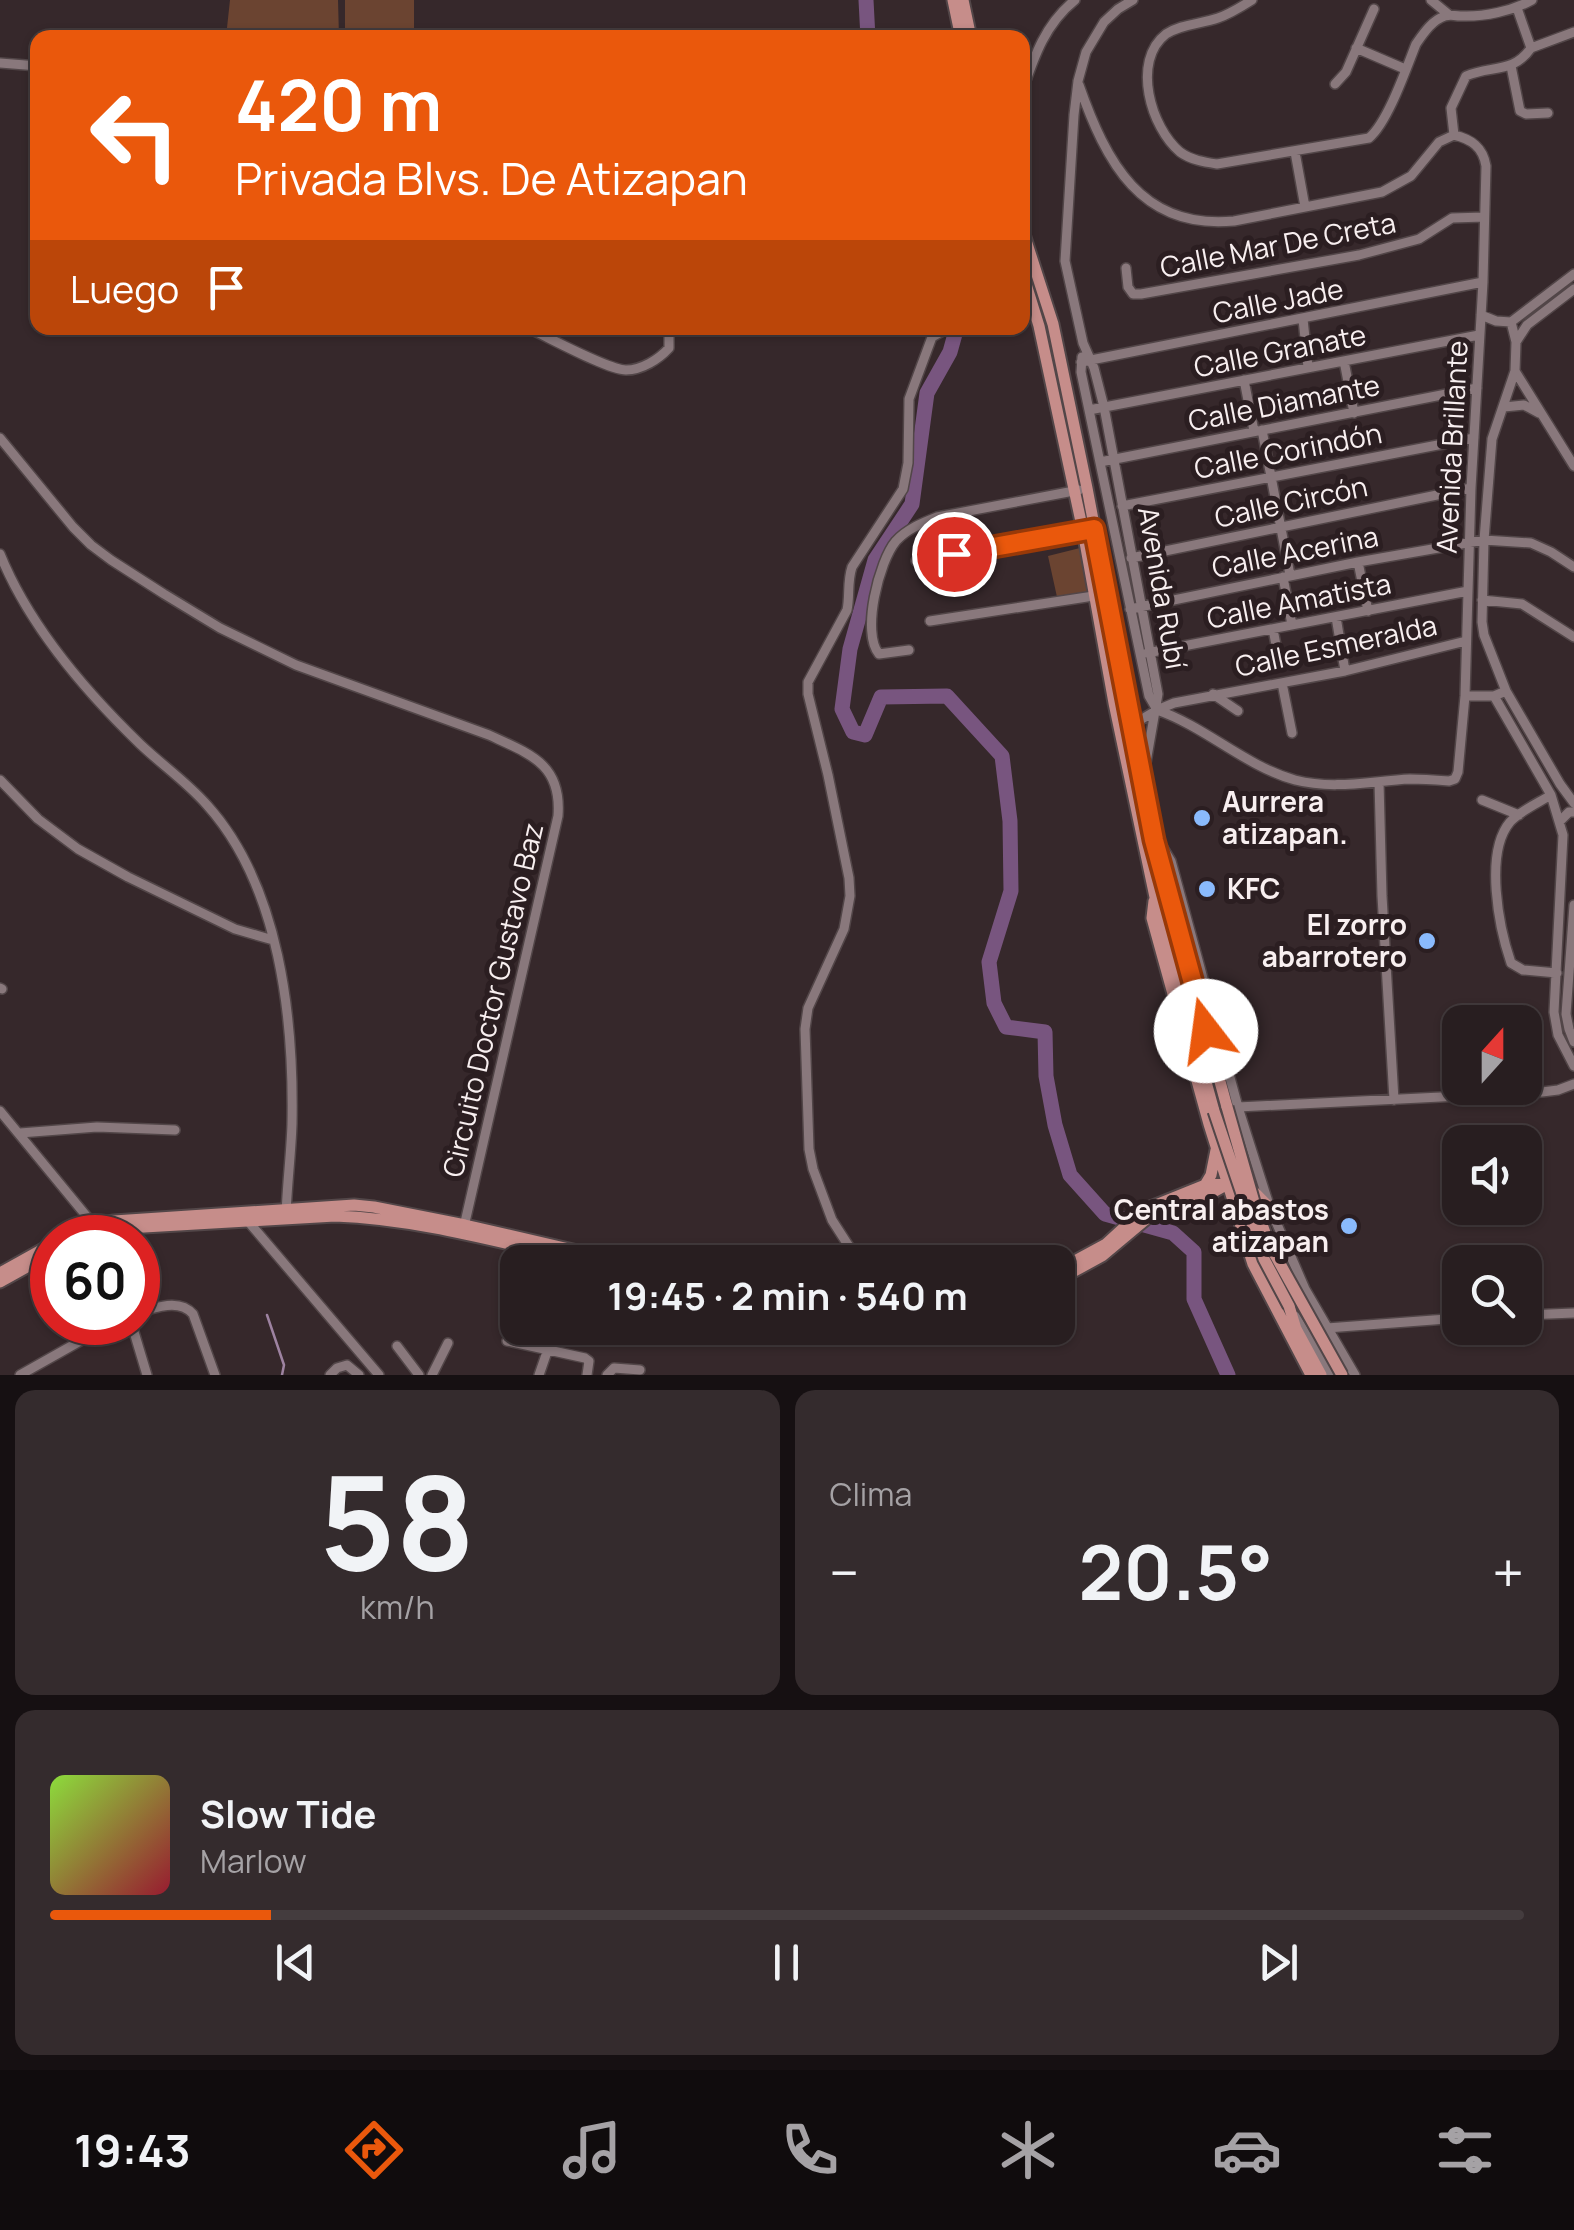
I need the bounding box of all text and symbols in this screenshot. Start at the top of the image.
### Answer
text: 420 m [235,56,442,152]
icon: left [70,70,200,200]
text: Privada Blvs. De Atizapan [235,147,748,209]
street label: Calle Mar De Creta [1157,203,1399,285]
icon: arrive [199,260,254,315]
text: Luego [70,262,179,314]
street label: Calle Jade [1209,269,1346,331]
street label: Calle Granate [1190,315,1369,385]
street label: Avenida Brillante [1426,339,1476,554]
street label: Calle Diamante [1185,365,1383,439]
street label: Calle Corindón [1191,413,1385,487]
street label: Calle Circón [1211,466,1371,536]
street label: Avenida Rubí [1130,504,1196,672]
pin [912,512,997,597]
street label: Calle Acerina [1208,516,1381,586]
icon: arrive [927,527,982,582]
street label: Calle Amatista [1203,564,1394,636]
street label: Calle Esmeralda [1232,605,1440,685]
place label: Aurrera atizapan. [1222,782,1348,852]
marker: Aurrera atizapan. [1191,807,1213,829]
street label: Circuito Doctor Gustavo Baz [433,819,551,1181]
place label: KFC [1227,869,1280,907]
marker: KFC [1196,878,1218,900]
place label: El zorro abarrotero [1262,905,1407,975]
marker: El zorro abarrotero [1416,930,1438,952]
position arrow [1154,979,1258,1083]
north arrow [1442,1005,1542,1105]
map controls [1442,1005,1542,1345]
button: sound [1442,1125,1542,1225]
place label: Central abastos atizapan [1114,1190,1329,1260]
speed limit sign: 60 [30,1215,160,1345]
marker: Central abastos atizapan [1338,1215,1360,1237]
button: search [1442,1245,1542,1345]
text: 19:45 · 2 min · 540 m [607,1269,968,1321]
text: 58 [319,1431,475,1609]
text: Clima [830,1472,912,1516]
text: 20.5° [1079,1520,1273,1623]
text: − [830,1534,859,1610]
text: + [1492,1534,1524,1610]
text: km/h [360,1585,434,1629]
text: Slow Tide [200,1787,377,1839]
text: Marlow [200,1839,307,1883]
icon: previous [268,1935,323,1990]
icon: pause [759,1935,814,1990]
icon: next [1251,1935,1306,1990]
icon: directions [339,2115,409,2185]
icon: music [557,2115,627,2185]
icon: phone [775,2115,845,2185]
icon: climate [993,2115,1063,2185]
icon: car [1212,2115,1282,2185]
icon: filters [1430,2115,1500,2185]
text: 19:43 [74,2119,191,2181]

